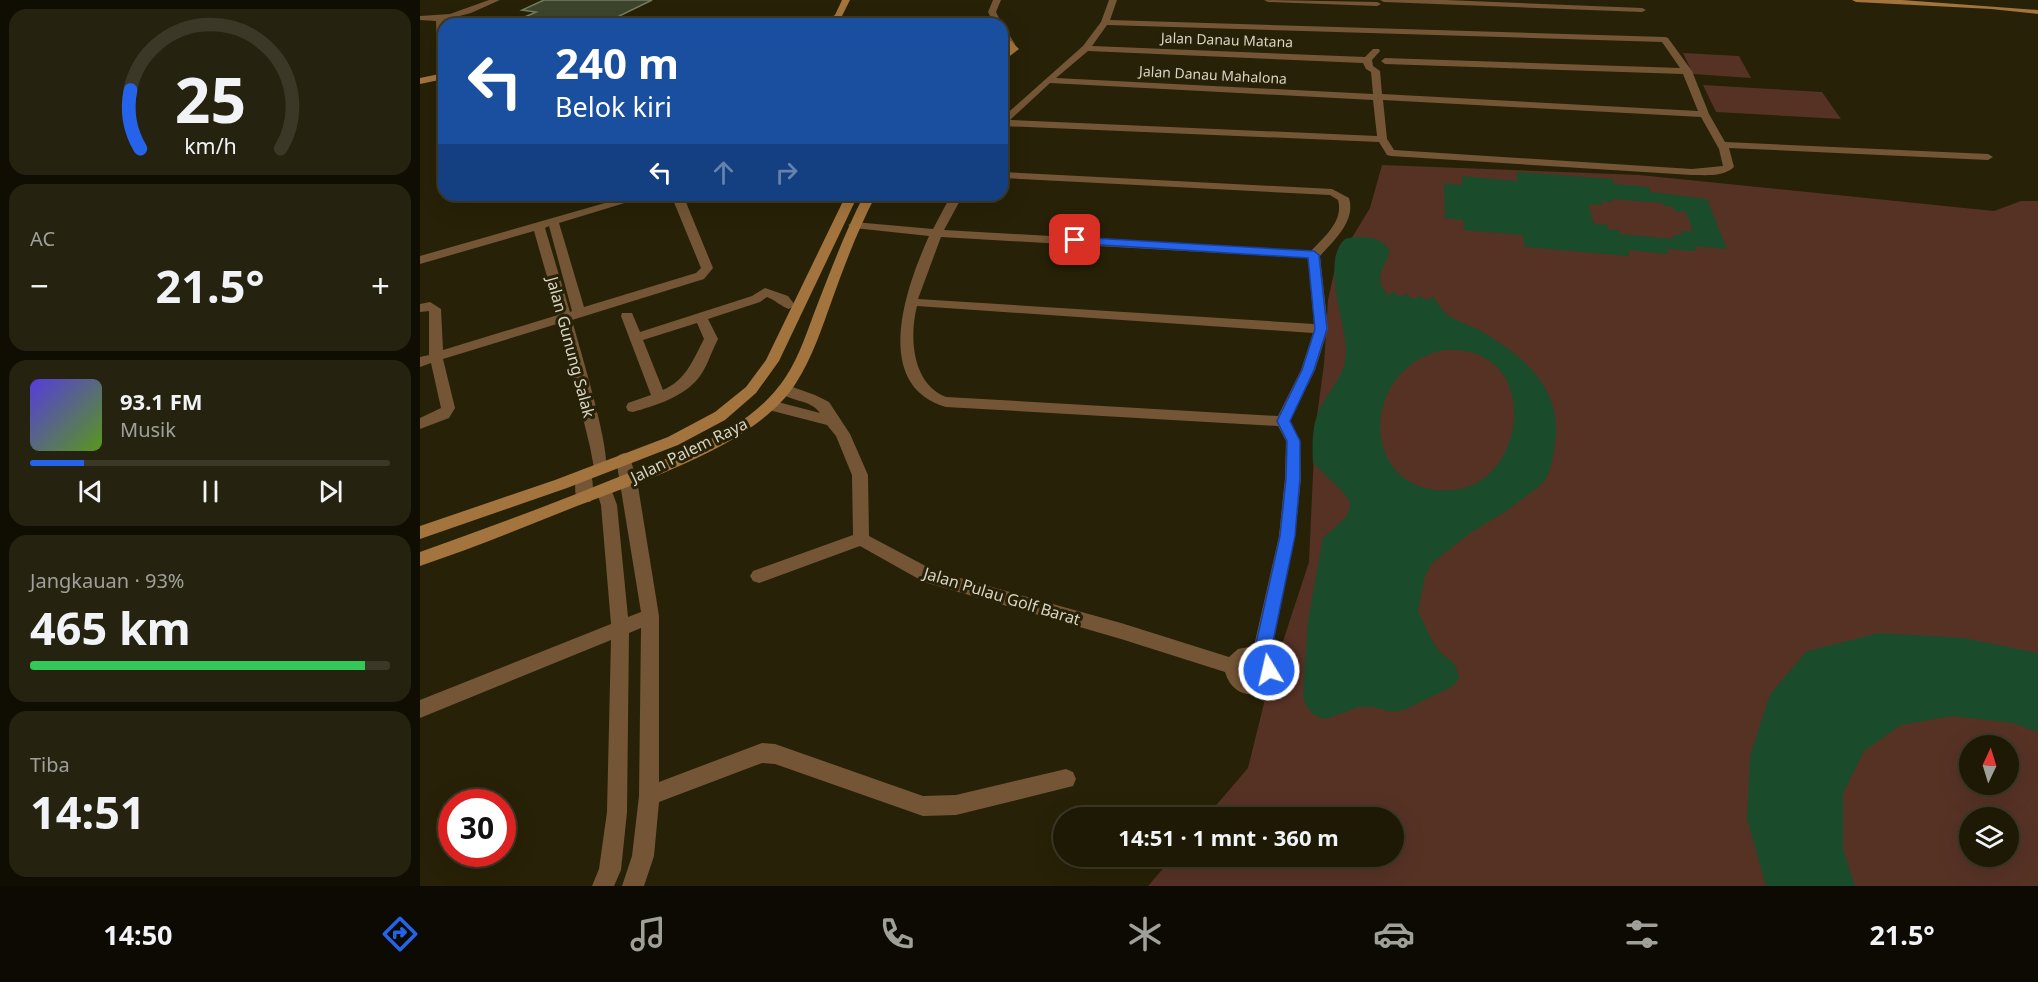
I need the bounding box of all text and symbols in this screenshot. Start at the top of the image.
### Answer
street label: Jalan Danau Matana [1159,28,1293,51]
text: 240 m [555,34,679,91]
icon: left [456,42,534,120]
text: 25 [174,56,246,141]
street label: Jalan Danau Mahalona [1137,61,1287,88]
text: Belok kiri [555,88,672,125]
text: km/h [184,132,236,161]
icon: left [644,156,677,189]
icon: ahead [707,156,740,189]
icon: right [770,156,803,189]
pin [1049,214,1100,265]
icon: arrive [1058,223,1091,256]
text: AC [30,225,55,252]
text: 21.5° [156,255,264,316]
text: − [30,263,49,308]
text: + [371,263,390,308]
street label: Jalan Gunung Salak [541,272,601,420]
text: 93.1 FM [120,386,202,416]
street label: Jalan Palem Raya [625,412,751,489]
text: Musik [120,416,176,443]
icon: previous [74,475,107,508]
icon: pause [194,475,227,508]
icon: next [314,475,347,508]
street label: Jalan Pulau Golf Barat [919,561,1083,630]
text: Jangkauan · 93% [30,567,184,594]
text: 465 km [30,597,191,658]
position arrow [1237,638,1301,702]
north arrow [1959,735,2019,795]
map controls [1959,735,2019,867]
text: Tiba [30,751,70,778]
text: 14:51 [30,781,146,842]
speed limit sign: 30 [438,789,516,867]
button: layers [1959,807,2019,867]
text: 14:51 · 1 mnt · 360 m [1118,822,1339,852]
icon: directions [379,913,421,955]
icon: music [627,913,669,955]
icon: phone [876,913,918,955]
icon: climate [1124,913,1166,955]
icon: car [1373,913,1415,955]
icon: filters [1621,913,1663,955]
text: 14:50 [103,916,173,953]
text: 21.5° [1869,916,1935,953]

